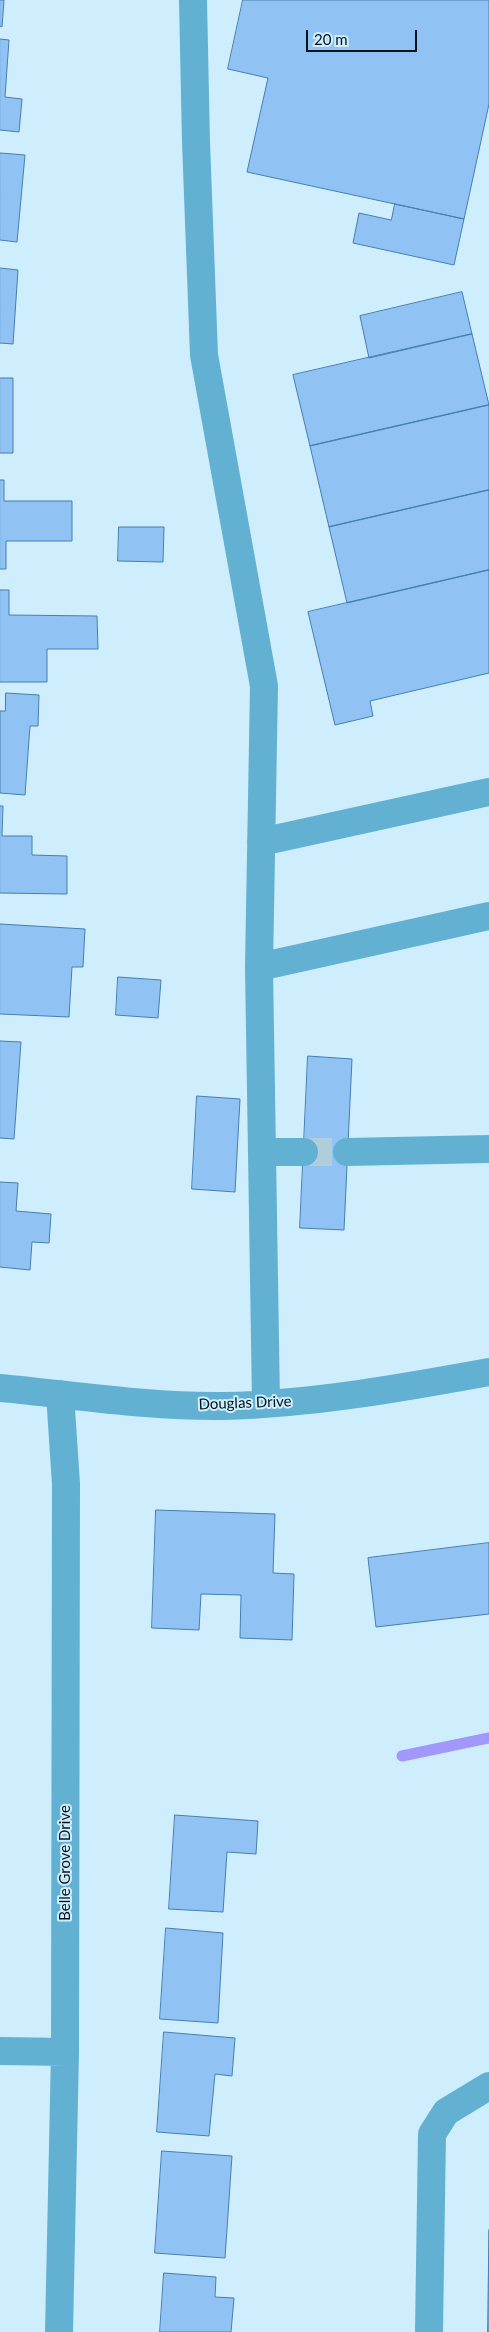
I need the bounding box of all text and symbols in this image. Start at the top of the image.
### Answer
scale bar [309,20,420,52]
text: 20 m [314,30,348,48]
street label: Douglas Drive [198,1392,292,1414]
street label: Belle Grove Drive [56,1805,74,1921]

